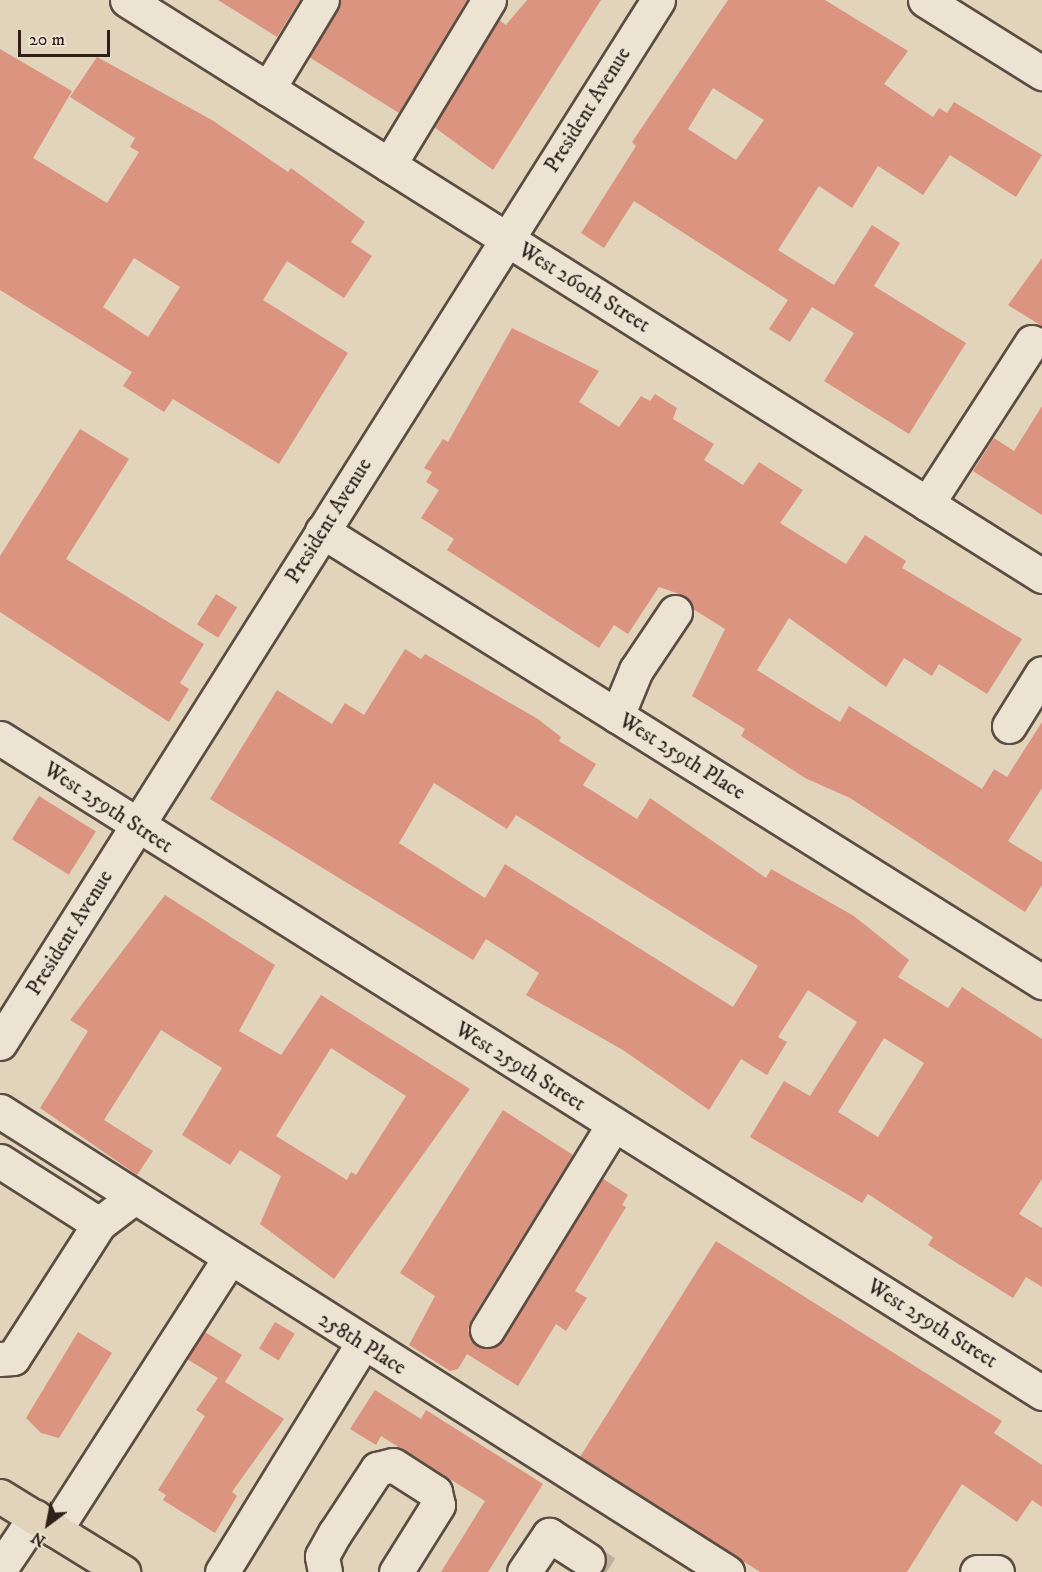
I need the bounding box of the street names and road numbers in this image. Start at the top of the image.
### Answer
street label: President Avenue [539,43,637,177]
street label: West 260th Street [514,238,654,338]
street label: President Avenue [280,454,378,588]
street label: West 259th Place [614,708,750,806]
street label: West 259th Street [39,757,177,859]
street label: President Avenue [21,866,119,1000]
street label: West 259th Street [450,1017,590,1117]
street label: West 259th Street [862,1274,1002,1374]
street label: 258th Place [314,1307,410,1381]

